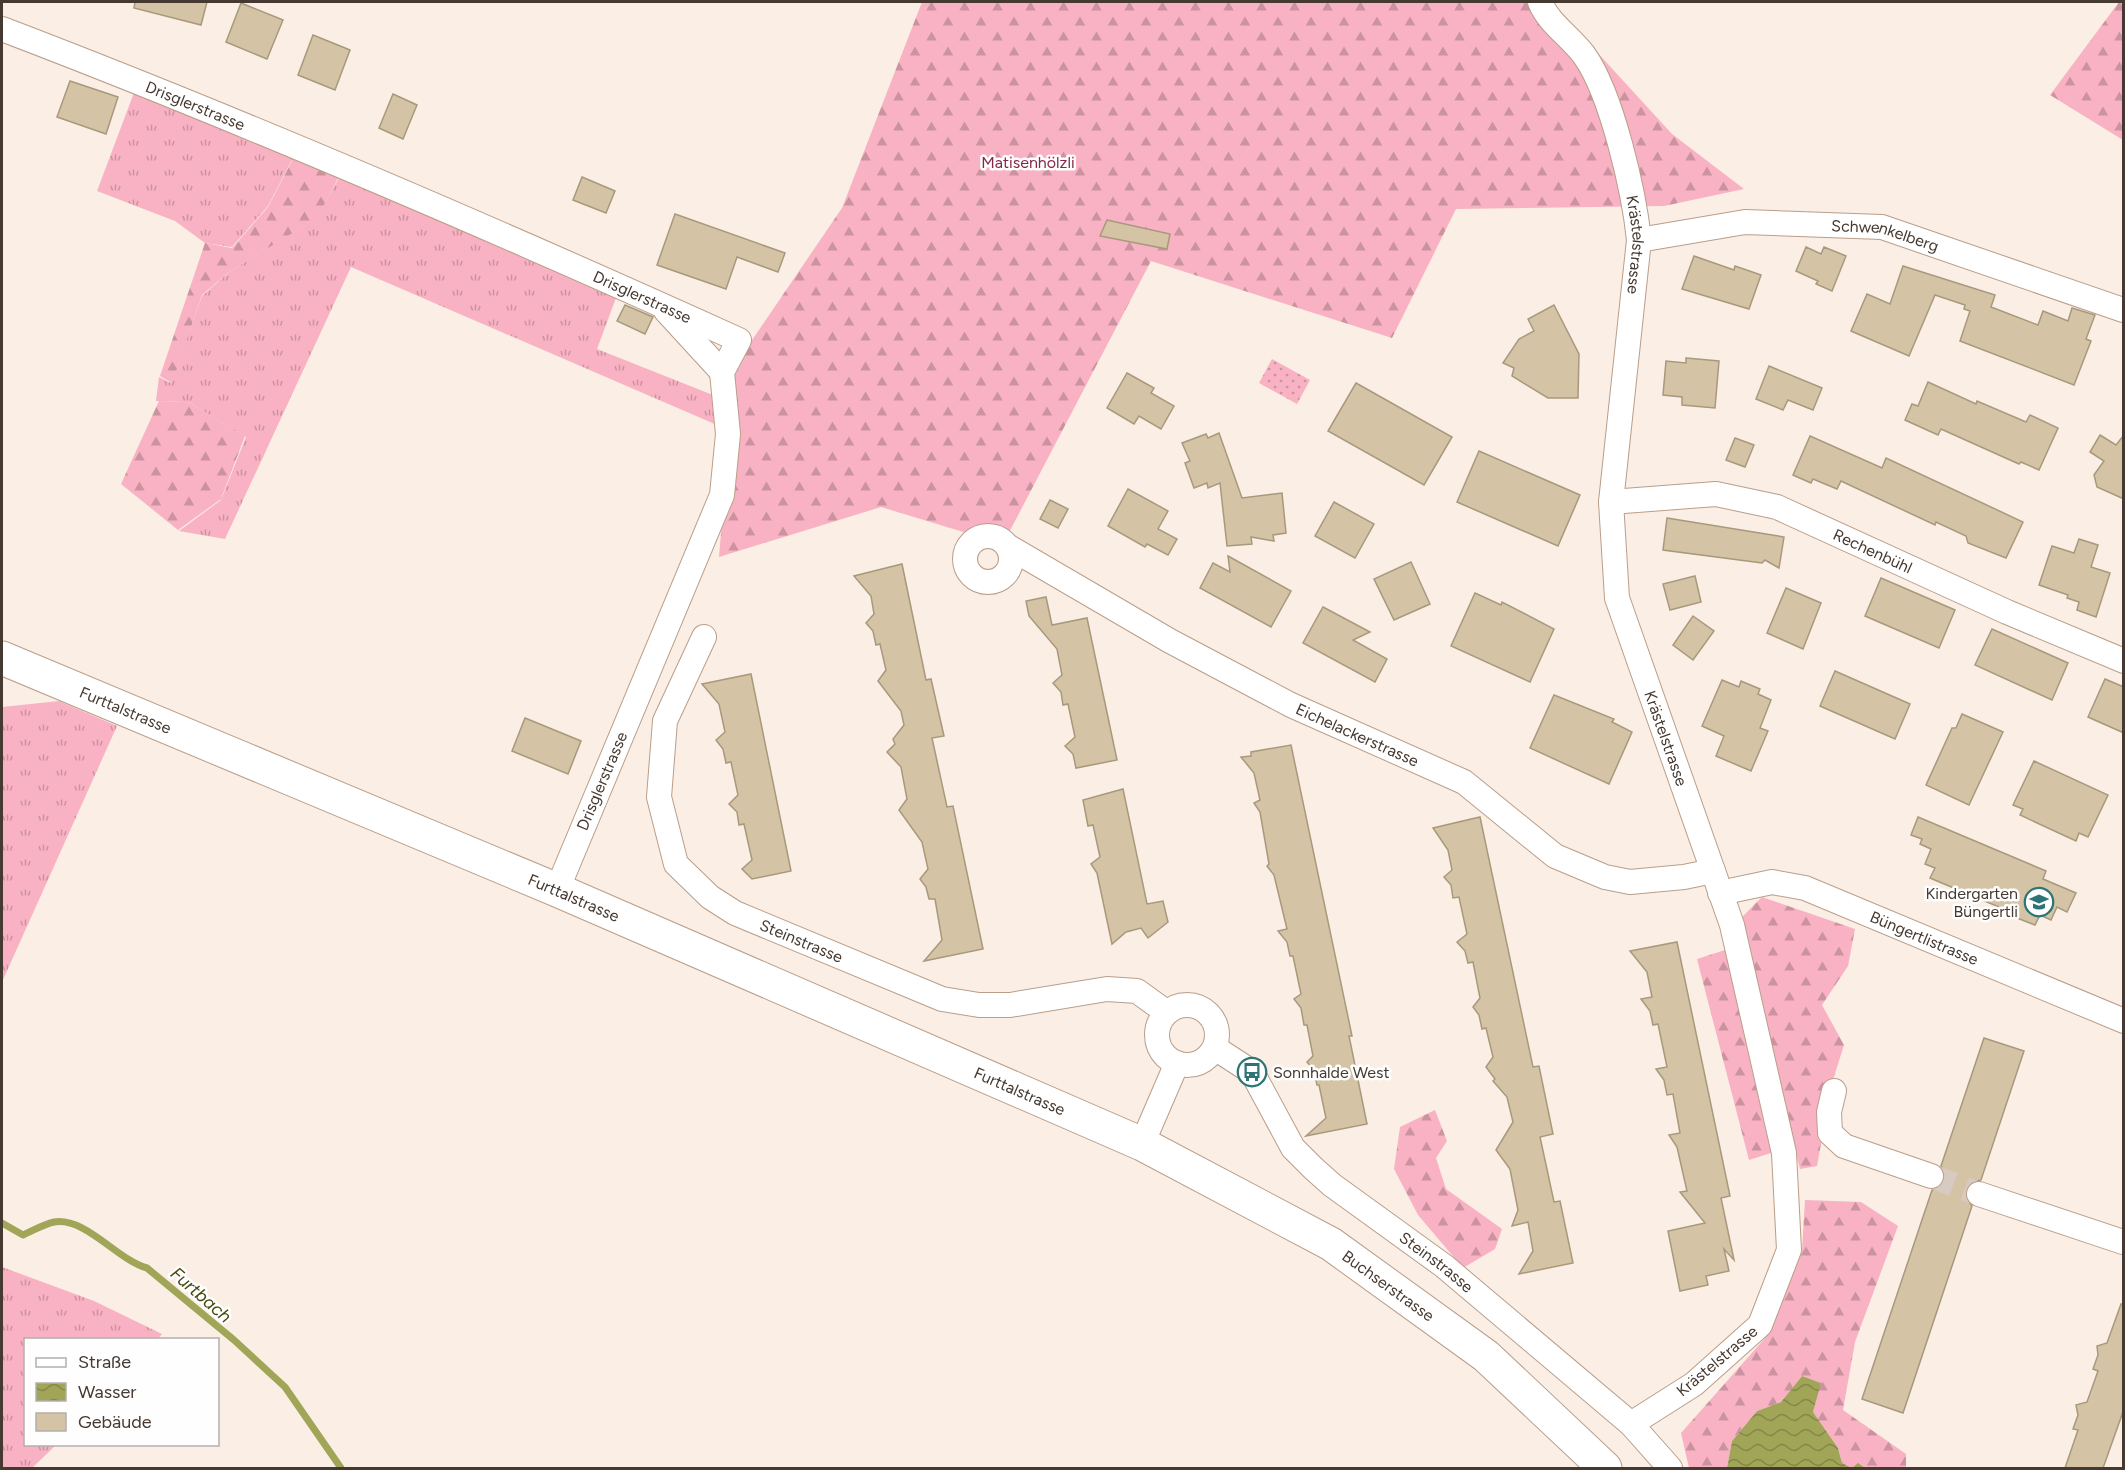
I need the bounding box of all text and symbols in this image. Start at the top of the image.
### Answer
street label: Drisglerstrasse [143,77,248,134]
park label: Matisenhölzli [981,153,1075,172]
street label: Krästelstrasse [1623,193,1649,295]
street label: Schwenkelberg [1831,216,1941,255]
street label: Drisglerstrasse [590,266,695,327]
street label: Rechenbühl [1830,524,1915,577]
street label: Furttalstrasse [77,682,174,737]
street label: Krästelstrasse [1641,688,1692,789]
street label: Eichelackerstrasse [1293,699,1422,770]
street label: Drisglerstrasse [573,729,631,833]
street label: Furttalstrasse [525,870,623,926]
place label: Kindergarten Büngertli [1925,884,2018,921]
school or university icon: Kindergarten Büngertli [2023,886,2055,918]
street label: Büngertlistrasse [1867,907,1981,969]
street label: Steinstrasse [757,915,846,966]
bus stop icon: Sonnhalde West [1236,1056,1268,1088]
street label: Furttalstrasse [971,1063,1068,1119]
place label: Sonnhalde West [1273,1063,1390,1082]
street label: Steinstrasse [1396,1228,1477,1296]
street label: Buchserstrasse [1339,1246,1438,1325]
water label: Furtbach [166,1263,236,1327]
street label: Krästelstrasse [1673,1322,1762,1400]
legend [24,1338,219,1446]
text: Straße [78,1351,131,1373]
text: Wasser [78,1381,136,1403]
text: Gebäude [78,1411,152,1433]

